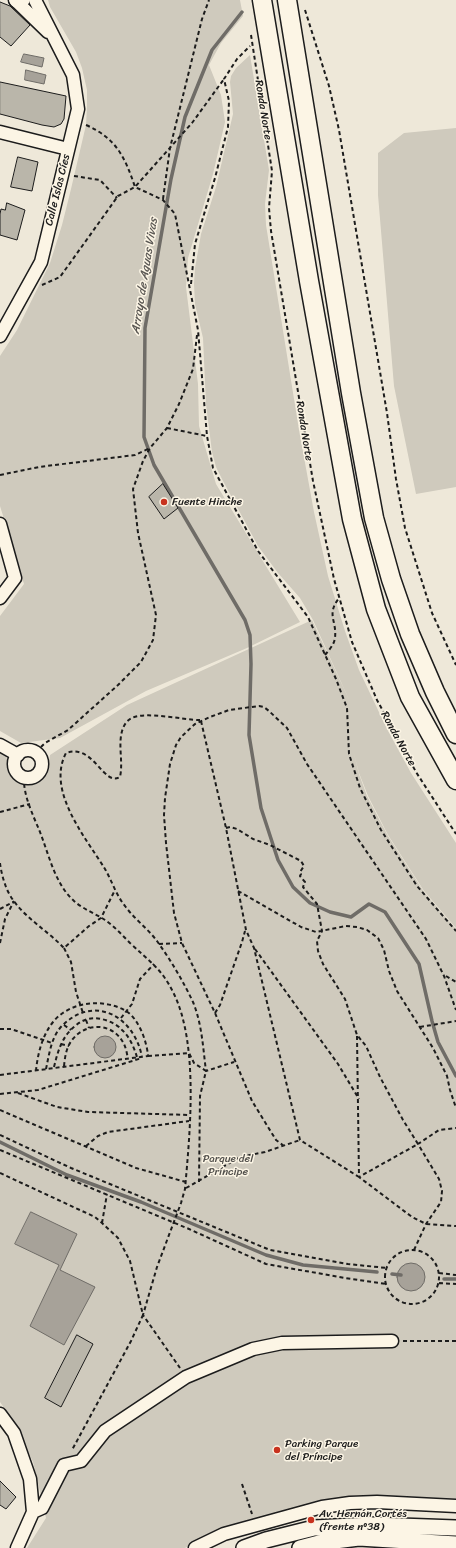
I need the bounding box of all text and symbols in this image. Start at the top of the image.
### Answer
street label: Ronda Norte [252,79,274,141]
street label: Calle Islas Cíes [43,153,73,227]
water label: Arroyo de Aguas Vivas [129,217,161,335]
street label: Ronda Norte [293,400,315,462]
place label: Fuente Hinche [172,495,242,509]
marker: Fuente Hinche [159,497,169,507]
street label: Ronda Norte [378,709,418,769]
park label: Parque del Príncipe [203,1152,253,1178]
place label: Parking Parque del Príncipe [285,1437,358,1463]
marker: Parking Parque del Príncipe [272,1445,282,1455]
place label: Av. Hernán Cortés (frente nº38) [319,1507,407,1533]
marker: Av. Hernán Cortés (frente nº38) [306,1515,316,1525]

